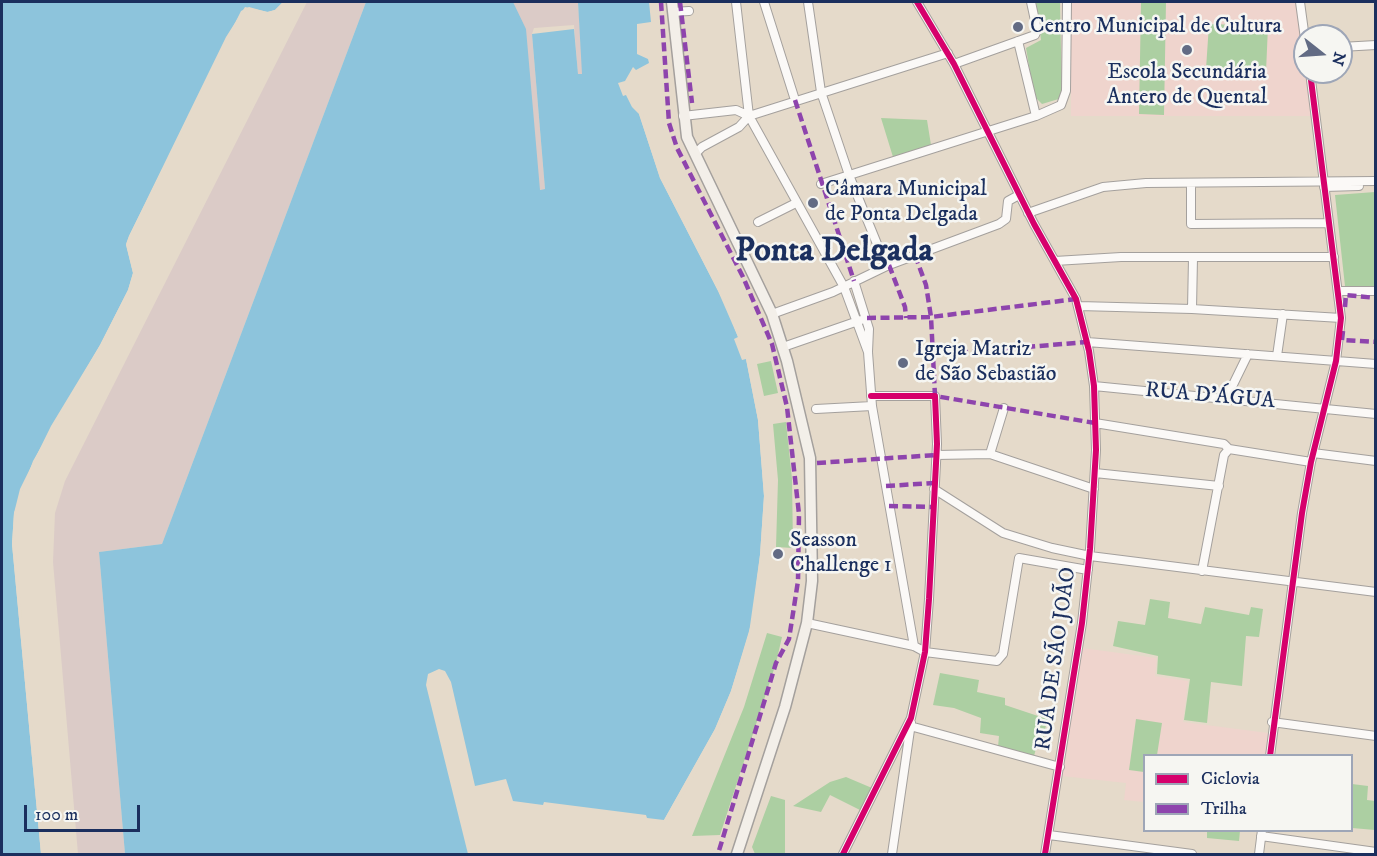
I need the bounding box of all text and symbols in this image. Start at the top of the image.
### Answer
place label: Centro Municipal de Cultura [1030,14,1282,40]
marker: Centro Municipal de Cultura [1011,20,1025,34]
north arrow [1293,24,1353,84]
marker: Escola Secundária Antero de Quental [1180,43,1194,57]
text: N [1327,49,1350,68]
place label: Escola Secundária Antero de Quental [1107,60,1267,112]
place label: Câmara Municipal de Ponta Delgada [825,177,987,228]
marker: Câmara Municipal de Ponta Delgada [806,196,820,210]
district label: Ponta Delgada [735,233,933,273]
place label: Igreja Matriz de São Sebastião [915,337,1057,388]
marker: Igreja Matriz de São Sebastião [896,356,910,370]
street label: RUA D'ÁGUA [1144,378,1276,416]
place label: Seasson Challenge 1 [790,528,892,580]
marker: Seasson Challenge 1 [771,547,785,561]
street label: RUA DE SÃO JOÃO [1031,566,1083,752]
legend [1143,754,1353,832]
text: Ciclovia [1201,768,1260,790]
scale bar [27,793,142,831]
text: Trilha [1201,798,1247,820]
text: 100 m [35,804,78,826]

